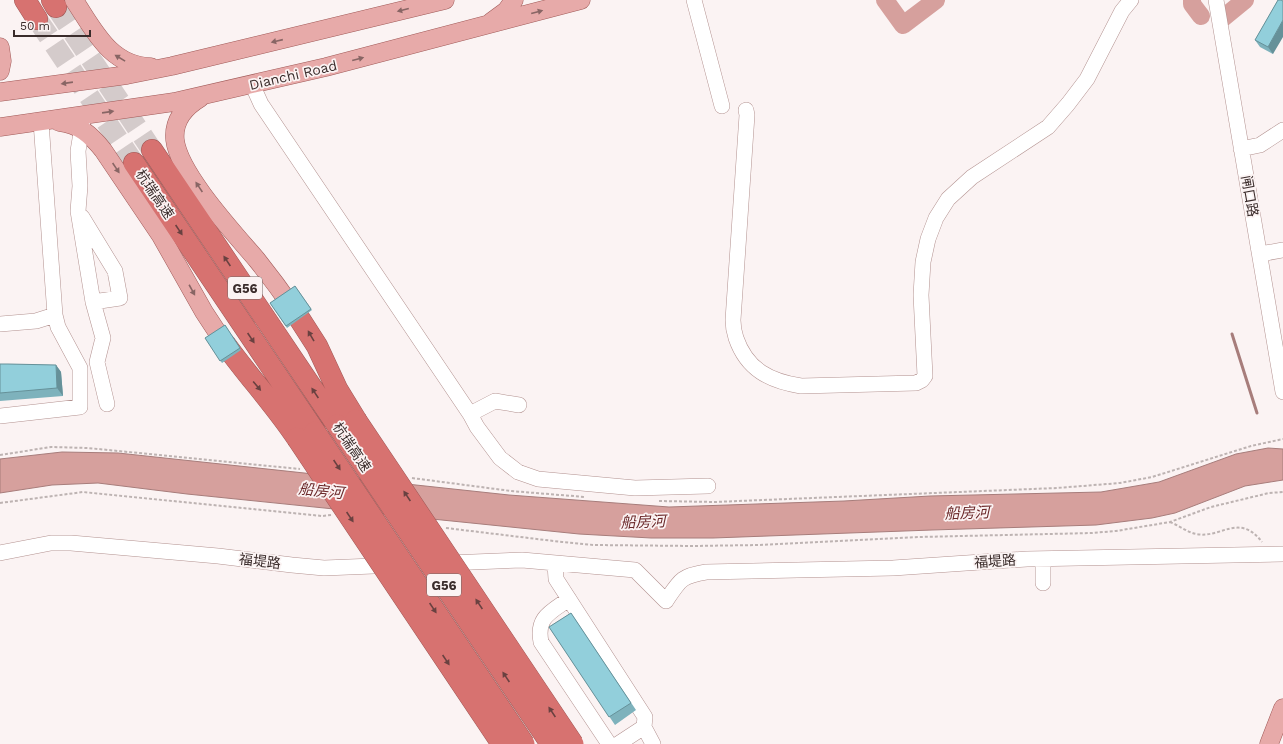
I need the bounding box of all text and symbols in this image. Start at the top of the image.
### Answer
one-way arrow [397,8,409,14]
one-way arrow [531,9,543,15]
scale bar [14,12,90,38]
text: 50 m [20,19,50,33]
one-way arrow [271,38,283,44]
one-way arrow [114,55,126,62]
one-way arrow [352,56,364,62]
street label: Dianchi Road [248,57,338,93]
one-way arrow [61,80,73,86]
one-way arrow [102,109,114,115]
one-way arrow [112,163,120,173]
street label: 杭瑞高速 [133,166,177,222]
street label: 闸口路 [1238,174,1262,218]
one-way arrow [195,182,203,193]
one-way arrow [175,225,183,235]
one-way arrow [223,256,231,267]
road number: G56 [228,277,262,299]
one-way arrow [189,284,196,296]
one-way arrow [308,330,315,342]
one-way arrow [247,333,255,343]
one-way arrow [253,381,262,392]
one-way arrow [311,387,319,398]
street label: 杭瑞高速 [330,419,374,475]
one-way arrow [333,460,341,470]
water label: 船房河 [298,480,347,503]
one-way arrow [403,490,410,502]
water label: 船房河 [944,503,993,523]
one-way arrow [346,512,354,522]
water label: 船房河 [620,512,669,532]
street label: 福堤路 [238,551,282,571]
street label: 福堤路 [973,552,1017,570]
road number: G56 [427,574,461,596]
one-way arrow [475,599,483,609]
one-way arrow [429,602,437,613]
one-way arrow [442,654,450,665]
one-way arrow [502,672,510,682]
one-way arrow [548,706,555,717]

